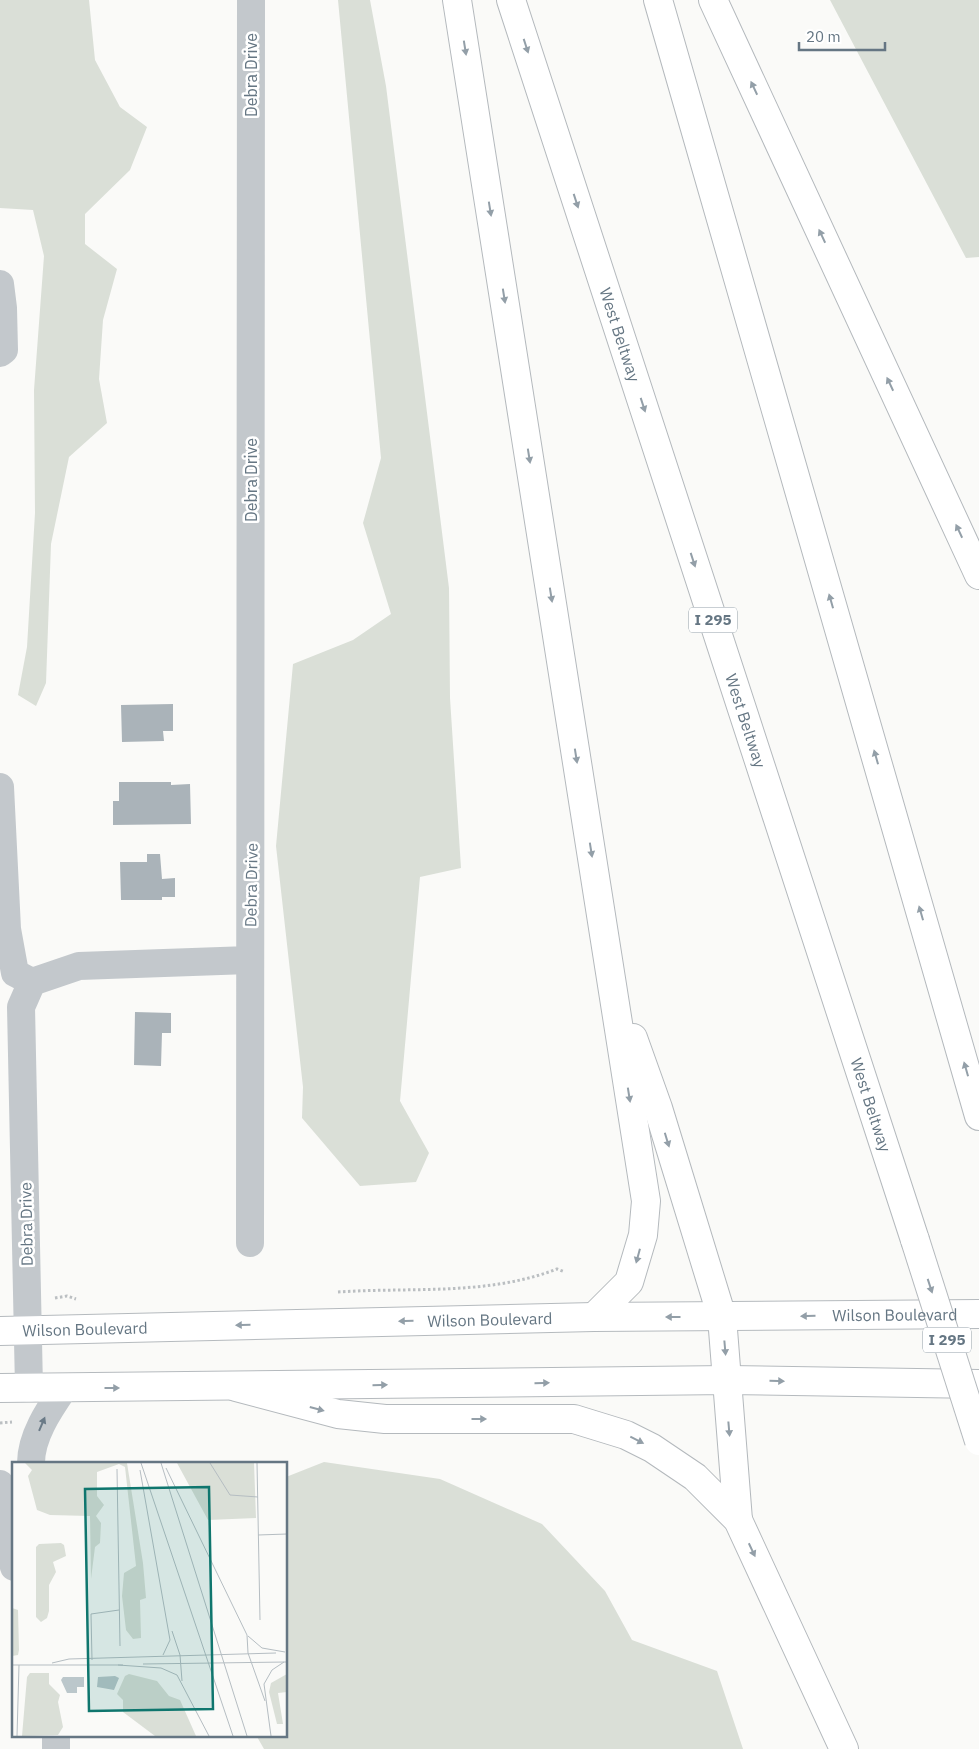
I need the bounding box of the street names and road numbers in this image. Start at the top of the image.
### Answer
street label: Debra Drive [241,33,261,117]
street label: West Beltway [595,285,645,384]
street label: Debra Drive [241,438,261,522]
road number: I 295 [689,608,737,632]
street label: West Beltway [721,671,770,770]
street label: Debra Drive [240,843,262,927]
street label: West Beltway [846,1055,896,1154]
street label: Debra Drive [15,1182,37,1266]
street label: Wilson Boulevard [832,1304,957,1325]
street label: Wilson Boulevard [427,1308,553,1331]
street label: Wilson Boulevard [22,1318,148,1340]
road number: I 295 [923,1328,971,1352]

